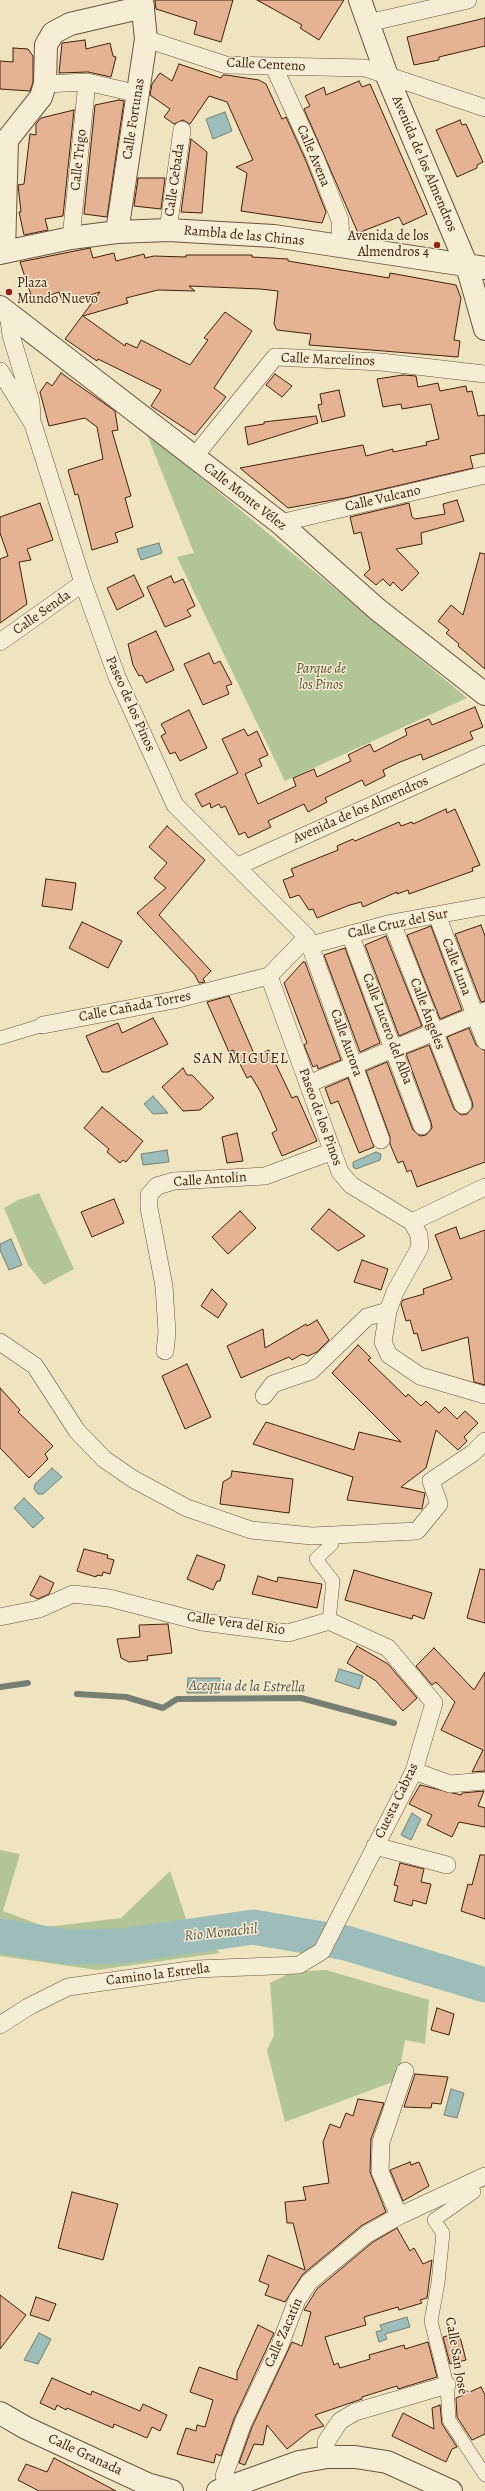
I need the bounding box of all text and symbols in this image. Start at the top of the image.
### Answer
street label: Calle Centeno [226,55,306,75]
street label: Calle Fortunas [119,77,149,161]
street label: Avenida de los Almendros [388,93,460,235]
street label: Calle Avena [292,123,334,189]
street label: Calle Trigo [67,128,91,192]
street label: Calle Cebada [162,142,188,218]
street label: Rambla de las Chinas [183,222,305,250]
place label: Avenida de los Almendros 4 [348,229,429,262]
marker: Avenida de los Almendros 4 [432,240,442,250]
place label: Plaza Mundo Nuevo [17,276,98,308]
marker: Plaza Mundo Nuevo [4,287,14,297]
street label: Calle Marcelinos [281,350,375,370]
street label: Calle Monte Vélez [200,459,290,535]
street label: Calle Vulcano [344,482,422,516]
street label: Calle Senda [10,587,74,639]
street label: Paseo de los Pinos [101,654,159,754]
park label: Parque de los Pinos [296,662,346,694]
street label: Avenida de los Almendros [291,773,431,847]
street label: Calle Cruz del Sur [346,905,450,943]
street label: Calle Luna [437,936,475,998]
street label: Calle Lucero del Alba [358,971,416,1087]
street label: Calle Ángeles [406,976,448,1052]
street label: Calle Cañada Torres [77,988,193,1026]
street label: Calle Aurora [326,1007,366,1079]
district label: SAN MIGUEL [193,1050,289,1068]
street label: Paseo de los Pinos [295,1066,345,1168]
street label: Calle Antolín [173,1169,247,1191]
street label: Calle Vera del Río [186,1609,286,1639]
water label: Acequia de la Estrella [189,1677,305,1697]
street label: Cuesta Cabras [371,1760,423,1842]
water label: Río Monachil [183,1920,259,1946]
street label: Camino la Estrella [105,1960,211,1990]
street label: Calle Zacatín [261,2296,307,2370]
street label: Calle San José [441,2316,471,2396]
street label: Calle Granada [45,2430,125,2480]

